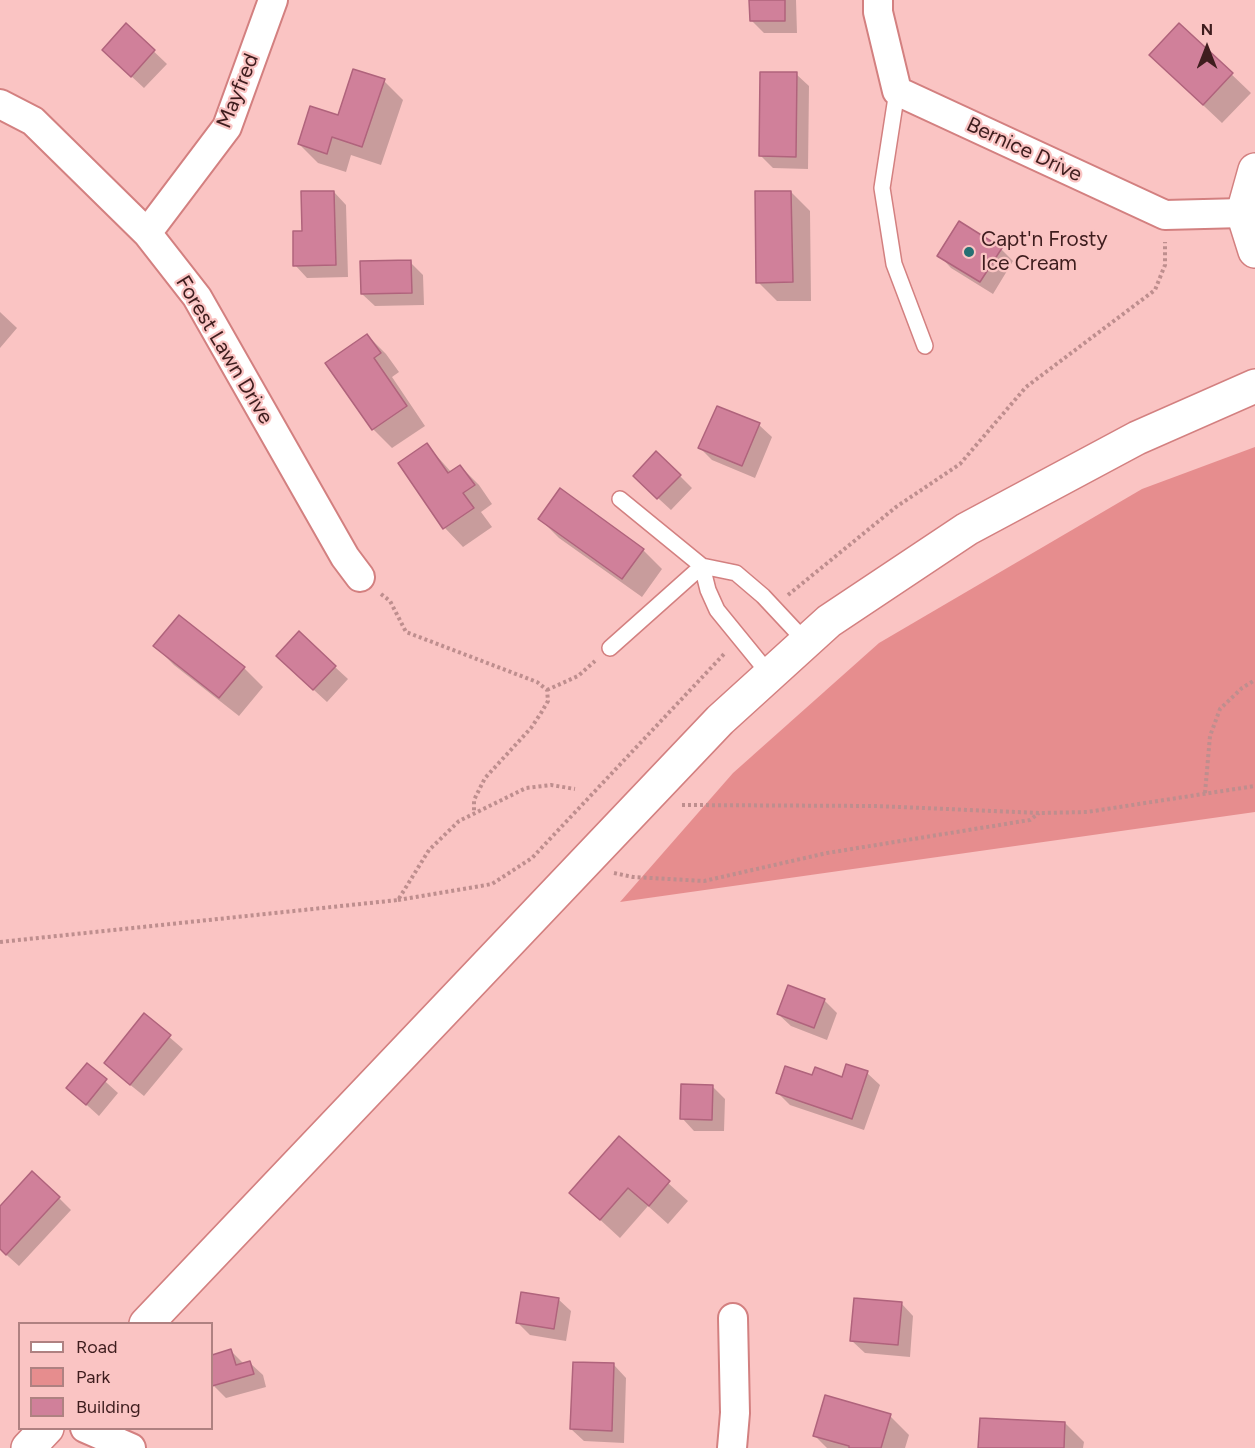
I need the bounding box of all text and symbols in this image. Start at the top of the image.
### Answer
north arrow [1177,18,1237,78]
text: N [1201,20,1213,39]
street label: Mayfred [212,50,264,132]
street label: Bernice Drive [962,112,1086,188]
place label: Capt'n Frosty Ice Cream [981,227,1108,277]
marker: Capt'n Frosty Ice Cream [962,245,976,259]
street label: Forest Lawn Drive [170,271,278,429]
legend [18,1322,213,1430]
text: Road [76,1336,117,1358]
text: Park [76,1366,110,1388]
text: Building [76,1396,141,1418]

